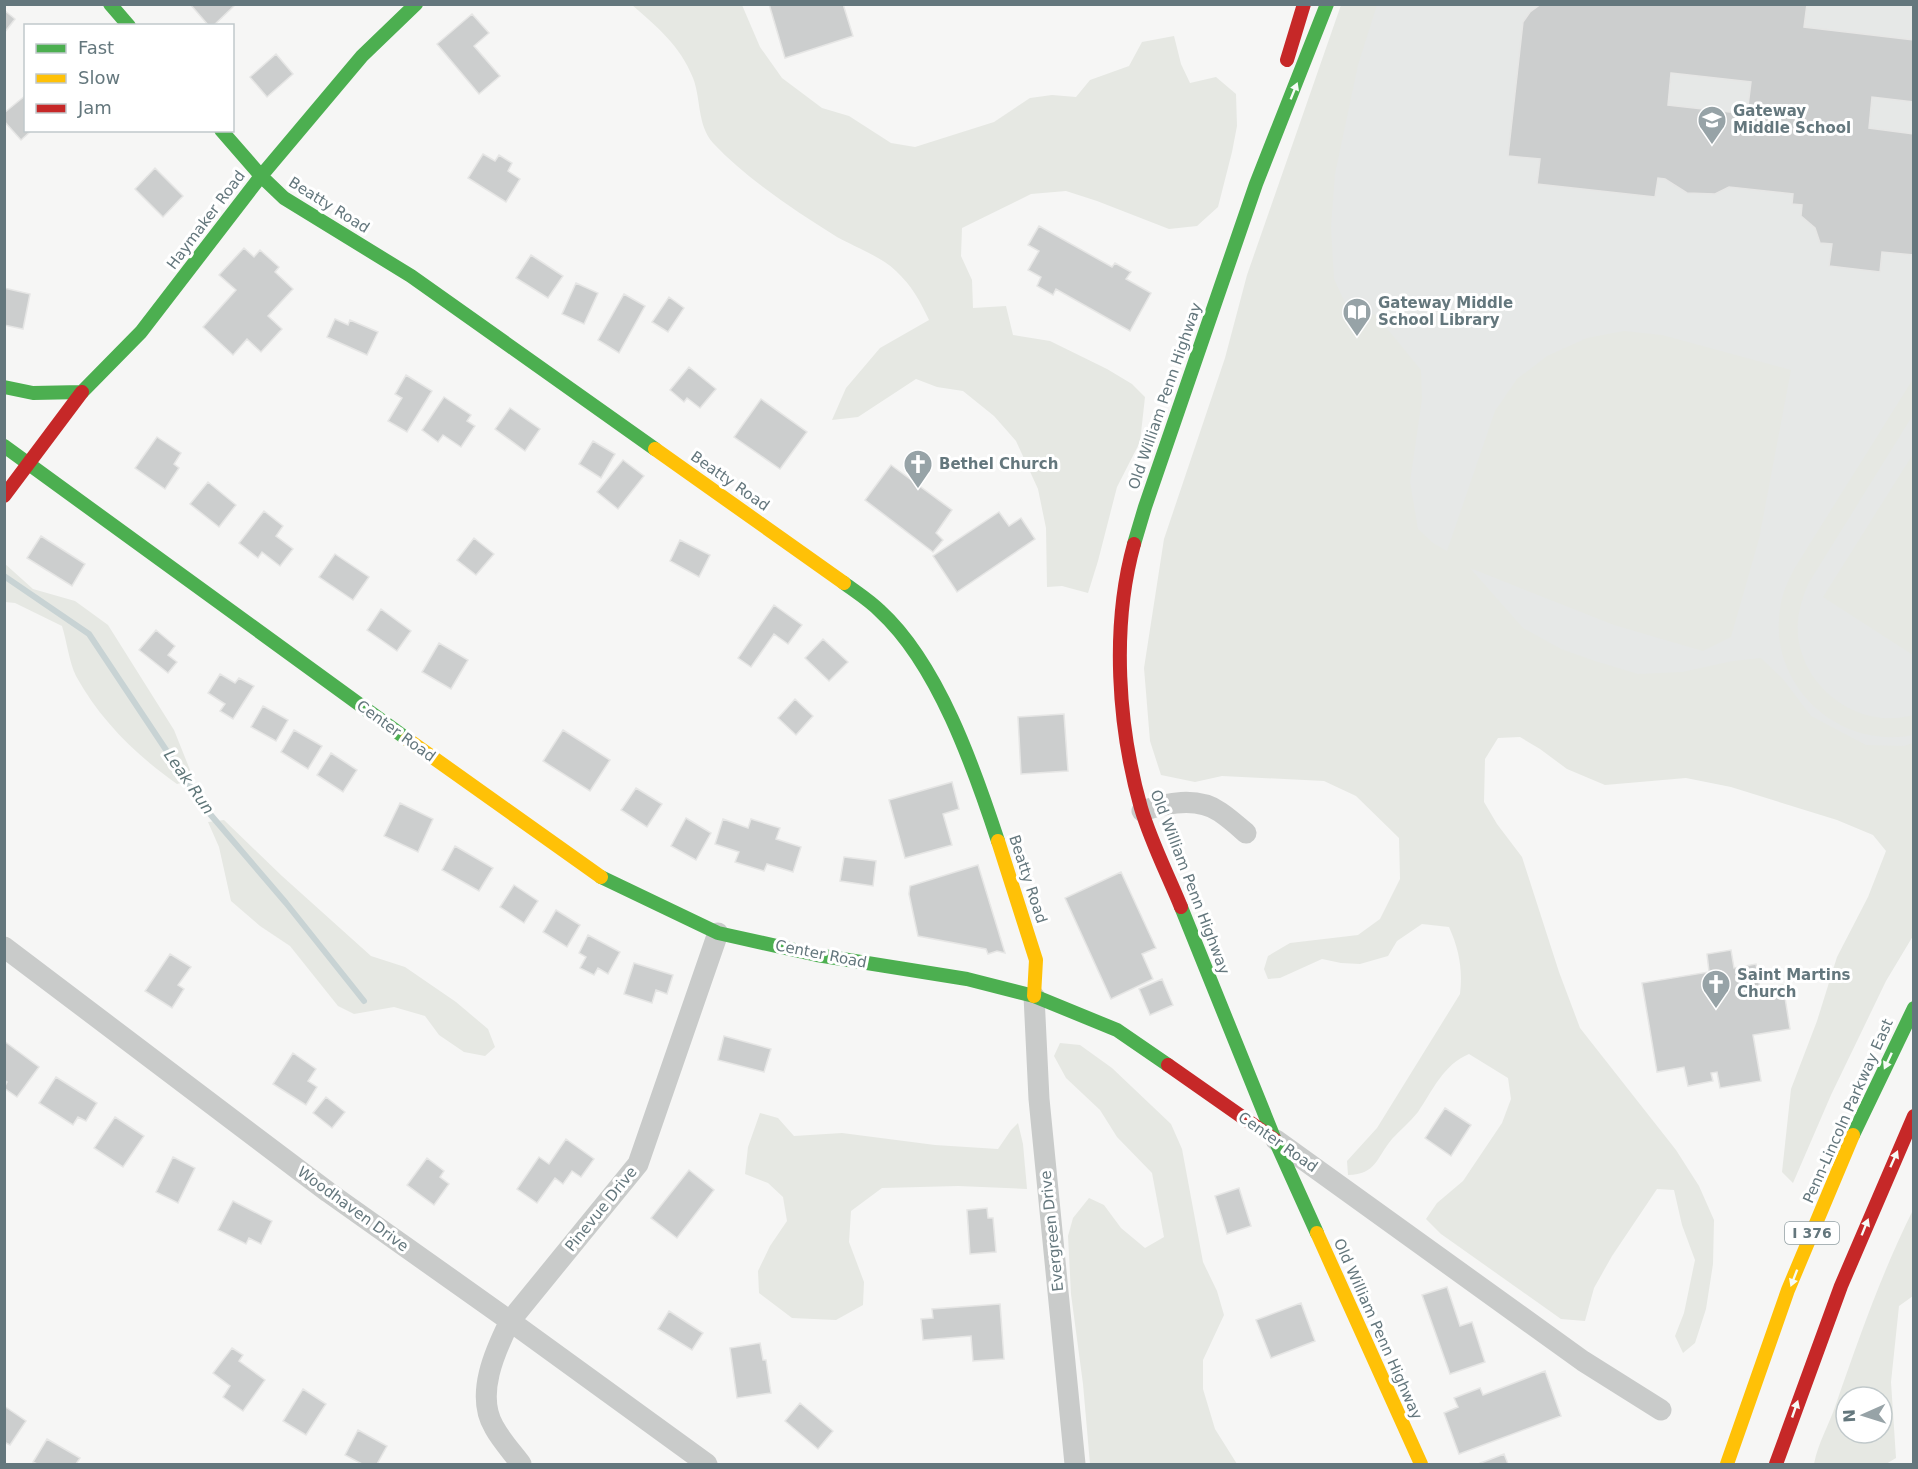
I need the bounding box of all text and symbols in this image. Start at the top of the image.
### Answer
legend [24,24,234,132]
text: Fast [78,37,114,58]
text: Slow [78,67,120,88]
one-way arrow [1289,81,1299,99]
text: Jam [77,97,112,118]
place label: Gateway Middle School [1733,102,1851,137]
school or university icon: Gateway Middle School [1696,104,1728,146]
street label: Haymaker Road [163,167,249,273]
street label: Beatty Road [285,173,373,237]
place label: Gateway Middle School Library [1378,294,1513,329]
library icon: Gateway Middle School Library [1341,296,1373,338]
street label: Old William Penn Highway [1125,300,1206,492]
street label: Beatty Road [687,447,773,515]
church icon: Bethel Church [902,448,934,490]
place label: Bethel Church [939,455,1058,473]
street label: Center Road [353,696,439,766]
water label: Leak Run [160,746,218,818]
street label: Old William Penn Highway [1146,787,1234,977]
street label: Beatty Road [1005,833,1051,925]
street label: Center Road [774,936,868,972]
place label: Saint Martins Church [1737,966,1851,1001]
church icon: Saint Martins Church [1700,968,1732,1010]
street label: Penn-Lincoln Parkway East [1799,1016,1897,1206]
one-way arrow [1884,1052,1893,1069]
street label: Center Road [1235,1108,1321,1176]
one-way arrow [1890,1150,1900,1168]
street label: Woodhaven Drive [294,1163,412,1255]
street label: Pinevue Drive [561,1163,641,1255]
street label: Evergreen Drive [1037,1170,1067,1292]
one-way arrow [1860,1218,1870,1236]
road number: I 376 [1785,1222,1839,1244]
street label: Old William Penn Highway [1330,1236,1426,1422]
one-way arrow [1789,1269,1798,1287]
north arrow [1834,1385,1894,1445]
one-way arrow [1790,1400,1800,1418]
text: N [1840,1409,1859,1423]

